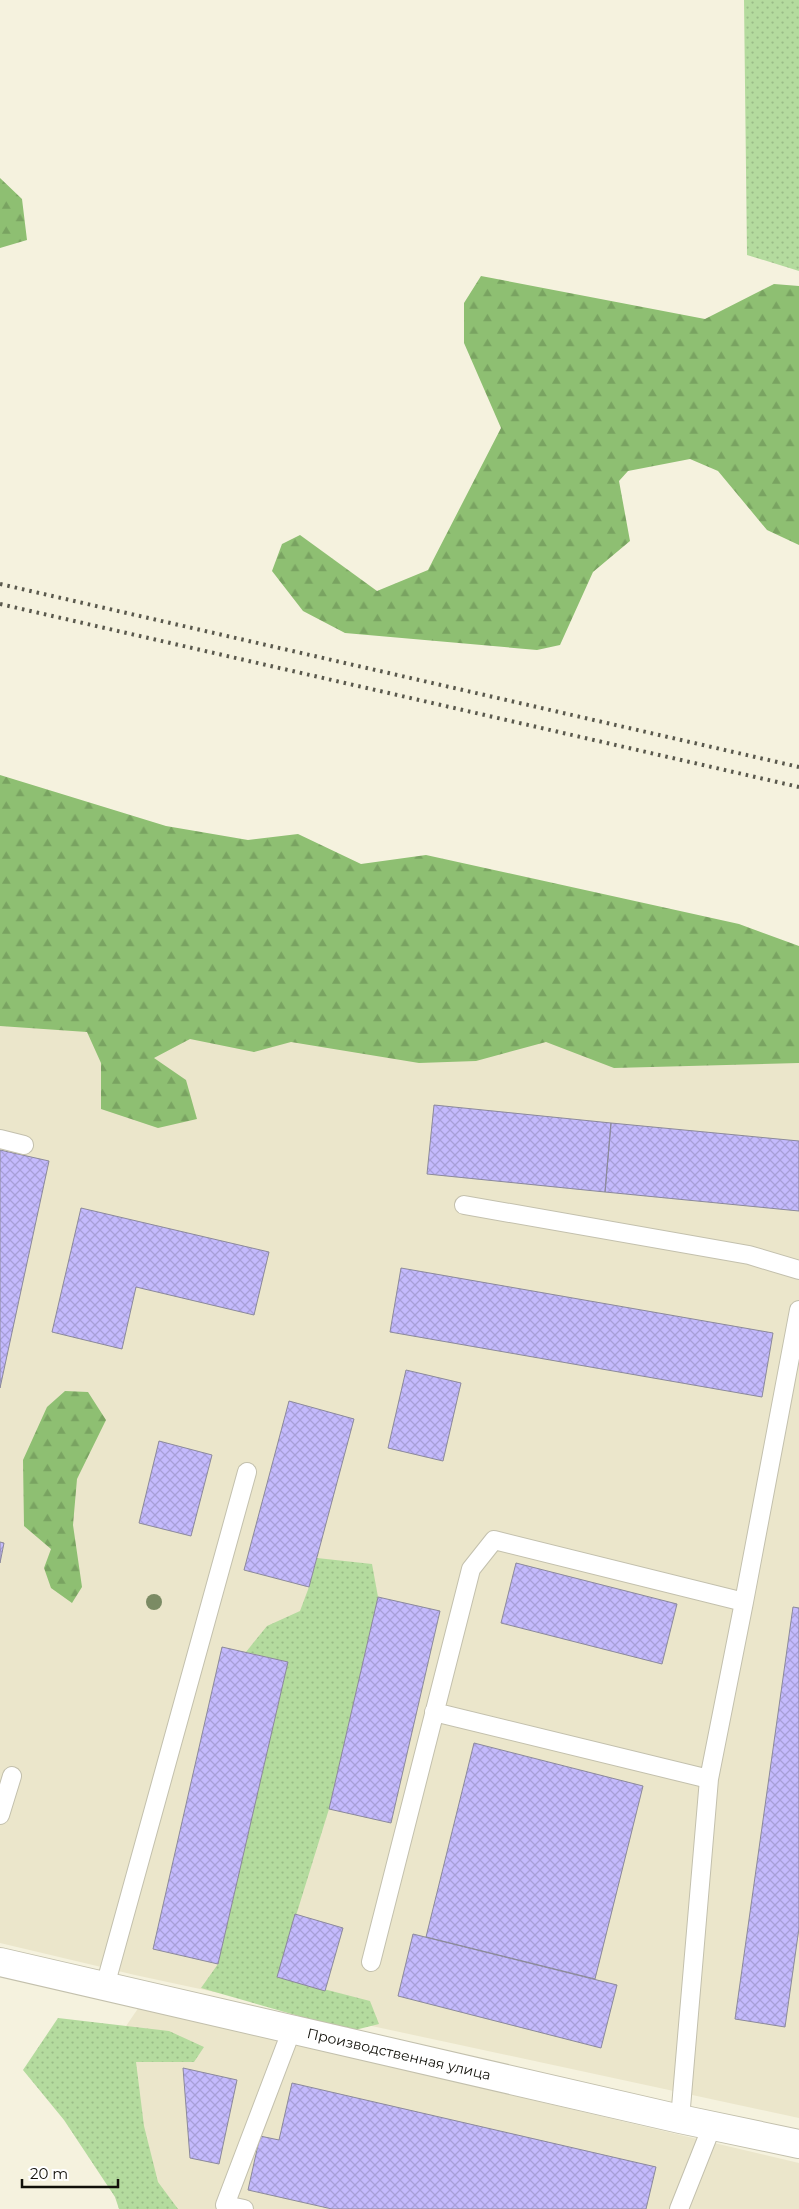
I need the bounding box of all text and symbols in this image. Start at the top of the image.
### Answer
street label: Производственная улица [305,2024,493,2084]
scale bar [22,2156,119,2188]
text: 20 m [30,2164,68,2183]

